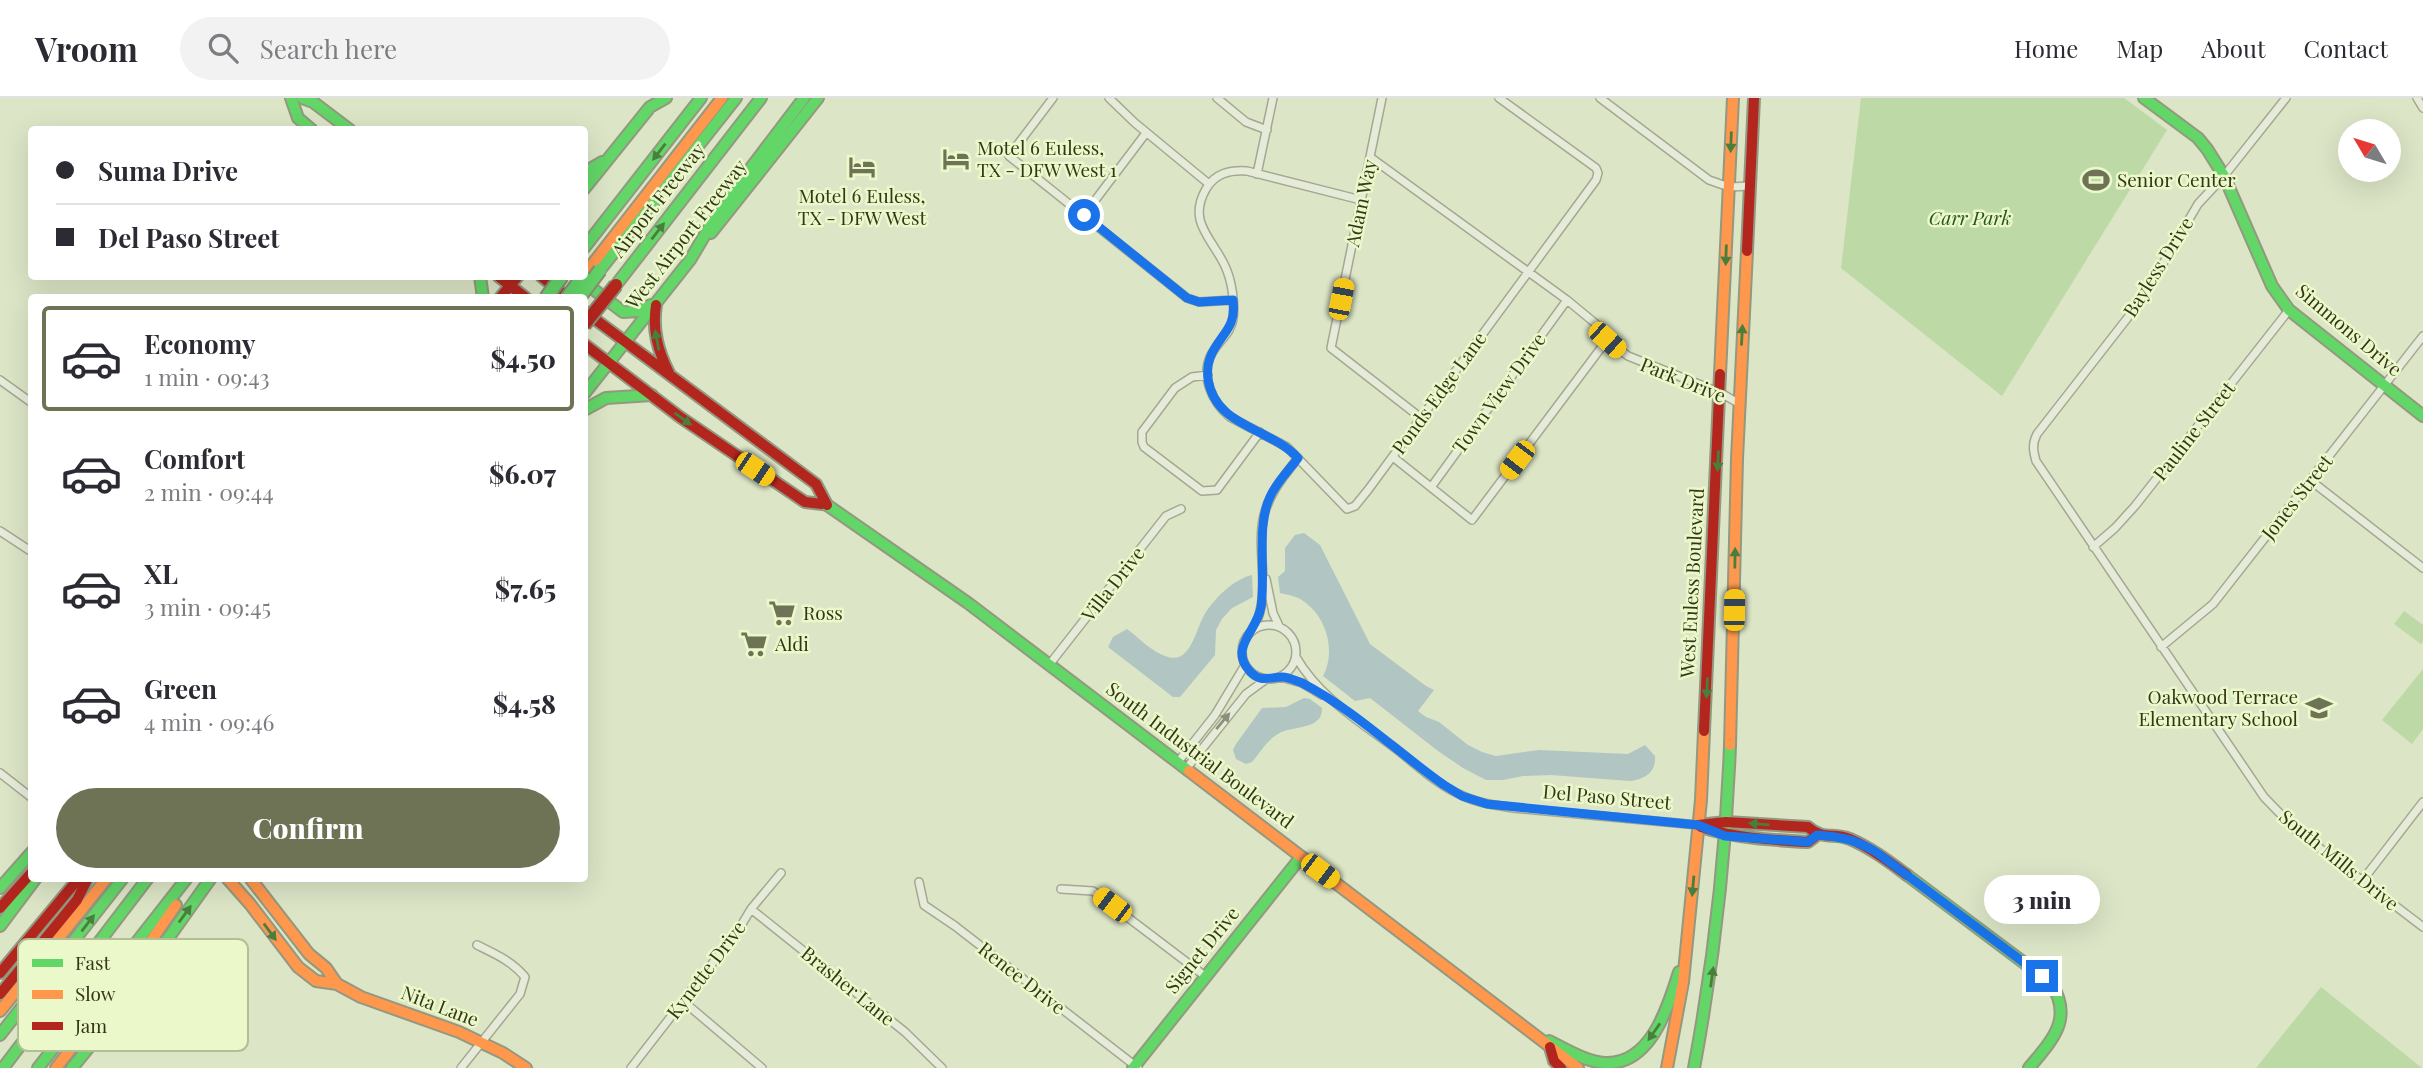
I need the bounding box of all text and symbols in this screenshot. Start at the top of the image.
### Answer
search box [180,17,670,80]
text: Vroom [35,26,138,70]
icon: search [204,29,242,67]
text: Search here [260,31,397,66]
text: Home [2014,32,2078,64]
text: Map [2116,32,2163,64]
text: About [2201,32,2265,64]
text: Contact [2303,32,2388,64]
north arrow [2338,119,2401,182]
map controls [2338,119,2401,182]
one-way arrow [1726,132,1737,154]
place label: Motel 6 Euless, TX - DFW West 1 [977,134,1117,182]
street label: Airport Freeway [604,136,710,263]
one-way arrow [652,143,666,161]
hotel icon: Motel 6 Euless, TX - DFW West 1 [941,144,971,174]
hotel icon: Motel 6 Euless, TX - DFW West [847,152,877,182]
text: Suma Drive [98,153,238,188]
street label: West Airport Freeway [618,153,752,314]
street label: Adam Way [1338,156,1382,250]
sports icon: Senior Center [2081,165,2111,195]
place label: Senior Center [2117,166,2236,192]
place label: Motel 6 Euless, TX - DFW West [798,182,926,230]
route start [1068,199,1100,231]
park label: Carr Park [1929,204,2011,230]
street label: Bayless Drive [2116,212,2198,321]
text: Del Paso Street [98,220,280,255]
one-way arrow [651,223,666,241]
one-way arrow [1721,244,1732,266]
car [1327,276,1356,322]
street label: Simmons Drive [2291,277,2408,381]
car [1585,318,1630,362]
one-way arrow [1736,324,1747,346]
text: Economy [144,326,255,361]
street label: Ponds Edge Lane [1385,326,1491,459]
icon: car [60,327,123,390]
street label: Town View Drive [1446,327,1551,458]
one-way arrow [651,329,662,351]
text: $4.50 [490,341,556,376]
street label: Park Drive [1637,350,1730,408]
text: 1 min · 09:43 [144,361,270,392]
street label: Pauline Street [2146,375,2240,485]
one-way arrow [674,412,692,426]
car [1496,437,1539,483]
text: Comfort [144,441,245,476]
icon: car [60,442,123,505]
street label: Jones Street [2254,448,2338,545]
car [732,449,779,489]
one-way arrow [1712,450,1723,472]
text: $6.07 [489,456,556,491]
text: 2 min · 09:44 [144,476,274,507]
street label: West Euless Boulevard [1673,487,1709,680]
street label: Villa Drive [1074,541,1150,627]
one-way arrow [1729,546,1741,568]
text: XL [144,556,178,591]
icon: car [60,557,123,620]
text: $7.65 [495,571,556,606]
car [1724,589,1745,631]
text: 3 min · 09:45 [144,591,271,622]
supermarket icon: Ross [767,598,797,628]
place label: Ross [803,599,843,625]
supermarket icon: Aldi [739,629,769,659]
place label: Aldi [774,630,809,656]
text: Green [144,671,217,706]
icon: car [60,672,123,735]
street label: South Industrial Boulevard [1101,675,1300,833]
one-way arrow [1701,677,1712,699]
place label: Oakwood Terrace Elementary School [2139,683,2299,731]
text: $4.58 [493,686,556,721]
school or university icon: Oakwood Terrace Elementary School [2304,693,2334,723]
text: 4 min · 09:46 [144,706,274,737]
one-way arrow [1215,713,1230,730]
street label: Del Paso Street [1542,777,1673,815]
button: Confirm [56,788,560,868]
street label: South Mills Drive [2274,803,2405,916]
one-way arrow [1747,818,1769,829]
car [1297,850,1344,892]
callout: 3 min [1984,874,2100,924]
one-way arrow [1687,875,1698,897]
car [1089,884,1136,926]
text: 3 min [2012,884,2072,915]
street label: Signet Drive [1158,901,1244,998]
one-way arrow [178,905,192,923]
one-way arrow [80,914,94,932]
street label: Kynette Drive [660,915,751,1024]
one-way arrow [262,923,276,941]
street label: Renee Drive [974,935,1071,1019]
legend [18,939,248,1051]
street label: Brasher Lane [796,939,901,1031]
text: Fast [75,949,111,975]
route end [2026,960,2058,992]
one-way arrow [1706,966,1717,988]
street label: Nita Lane [398,978,483,1032]
text: Slow [75,980,116,1006]
text: Jam [74,1012,107,1038]
one-way arrow [1647,1023,1661,1041]

